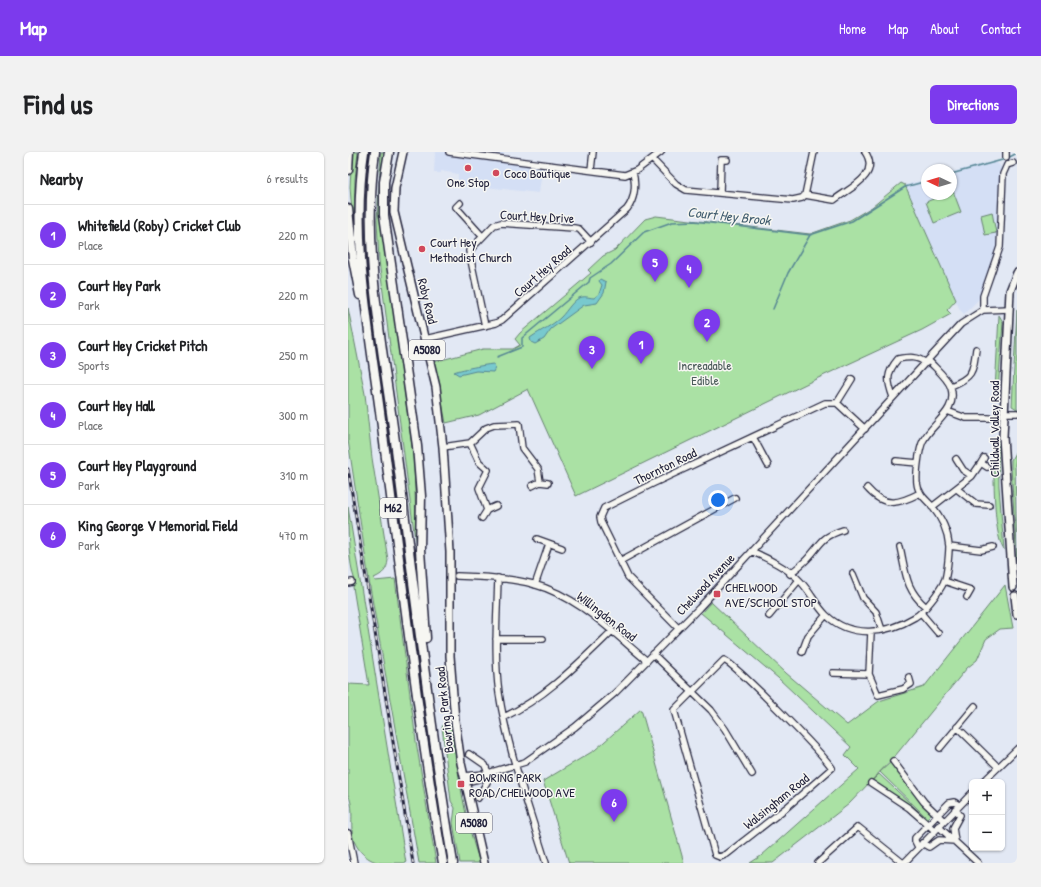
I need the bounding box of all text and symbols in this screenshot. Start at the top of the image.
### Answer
text: Map [20,15,47,41]
text: Home [839,19,866,38]
text: Map [888,19,908,38]
text: About [930,19,959,38]
text: Contact [981,19,1021,38]
text: Find us [24,85,93,123]
button: Directions [930,85,1017,124]
marker: One Stop [463,163,473,173]
place label: Coco Boutique [504,164,570,182]
north arrow [921,164,957,200]
text: Nearby [40,167,83,190]
marker: Coco Boutique [491,168,501,178]
text: 6 results [267,169,308,187]
place label: One Stop [447,173,490,191]
water label: Court Hey Brook [687,202,773,230]
street label: Court Hey Drive [499,205,575,227]
text: Whitefield (Roby) Cricket Club [78,215,241,236]
text: 1 [51,226,55,244]
text: 220 m [278,226,308,244]
place label: Court Hey Methodist Church [430,233,512,266]
text: Place [78,236,103,254]
street label: Court Hey Road [509,241,575,301]
marker: Court Hey Methodist Church [417,244,427,254]
pin: 5 [642,249,668,282]
pin: 4 [676,255,702,288]
text: Court Hey Park [78,275,161,296]
street label: Roby Road [414,276,442,326]
text: 2 [50,286,56,304]
text: 220 m [278,286,308,304]
text: Park [78,296,100,314]
pin: 2 [694,309,720,342]
pin: 1 [628,331,654,364]
text: Court Hey Cricket Pitch [78,335,207,356]
pin: 3 [579,336,605,369]
road number: A5080 [409,340,445,360]
text: 3 [50,346,56,364]
text: 250 m [279,346,308,364]
text: Sports [78,356,109,374]
park label: Increadable Edible [678,356,732,389]
street label: Childwall Valley Road [985,381,1003,477]
text: Court Hey Hall [78,395,155,416]
text: 4 [51,406,55,424]
text: 300 m [279,406,308,424]
text: Place [78,416,103,434]
street label: Thornton Road [631,443,699,489]
text: Court Hey Playground [78,455,196,476]
text: 5 [50,466,56,484]
text: 310 m [280,466,308,484]
text: Park [78,476,100,494]
your location [708,490,728,510]
road number: M62 [380,498,406,518]
text: King George V Memorial Field [78,515,237,536]
text: 6 [50,526,56,544]
text: 470 m [279,526,308,544]
text: Park [78,536,100,554]
street label: Chelwood Avenue [672,549,738,619]
place label: CHELWOOD AVE/SCHOOL STOP [725,578,817,611]
street label: Willingdon Road [573,587,641,645]
marker: CHELWOOD AVE/SCHOOL STOP [712,589,722,599]
street label: Bowring Park Road [431,666,457,754]
place label: BOWRING PARK ROAD/CHELWOOD AVE [469,768,575,801]
street label: Walsingham Road [739,769,813,833]
marker: BOWRING PARK ROAD/CHELWOOD AVE [456,779,466,789]
map controls [969,779,1005,851]
button: + [969,779,1005,815]
pin: 6 [601,789,627,822]
road number: A5080 [456,813,492,833]
button: − [969,815,1005,851]

